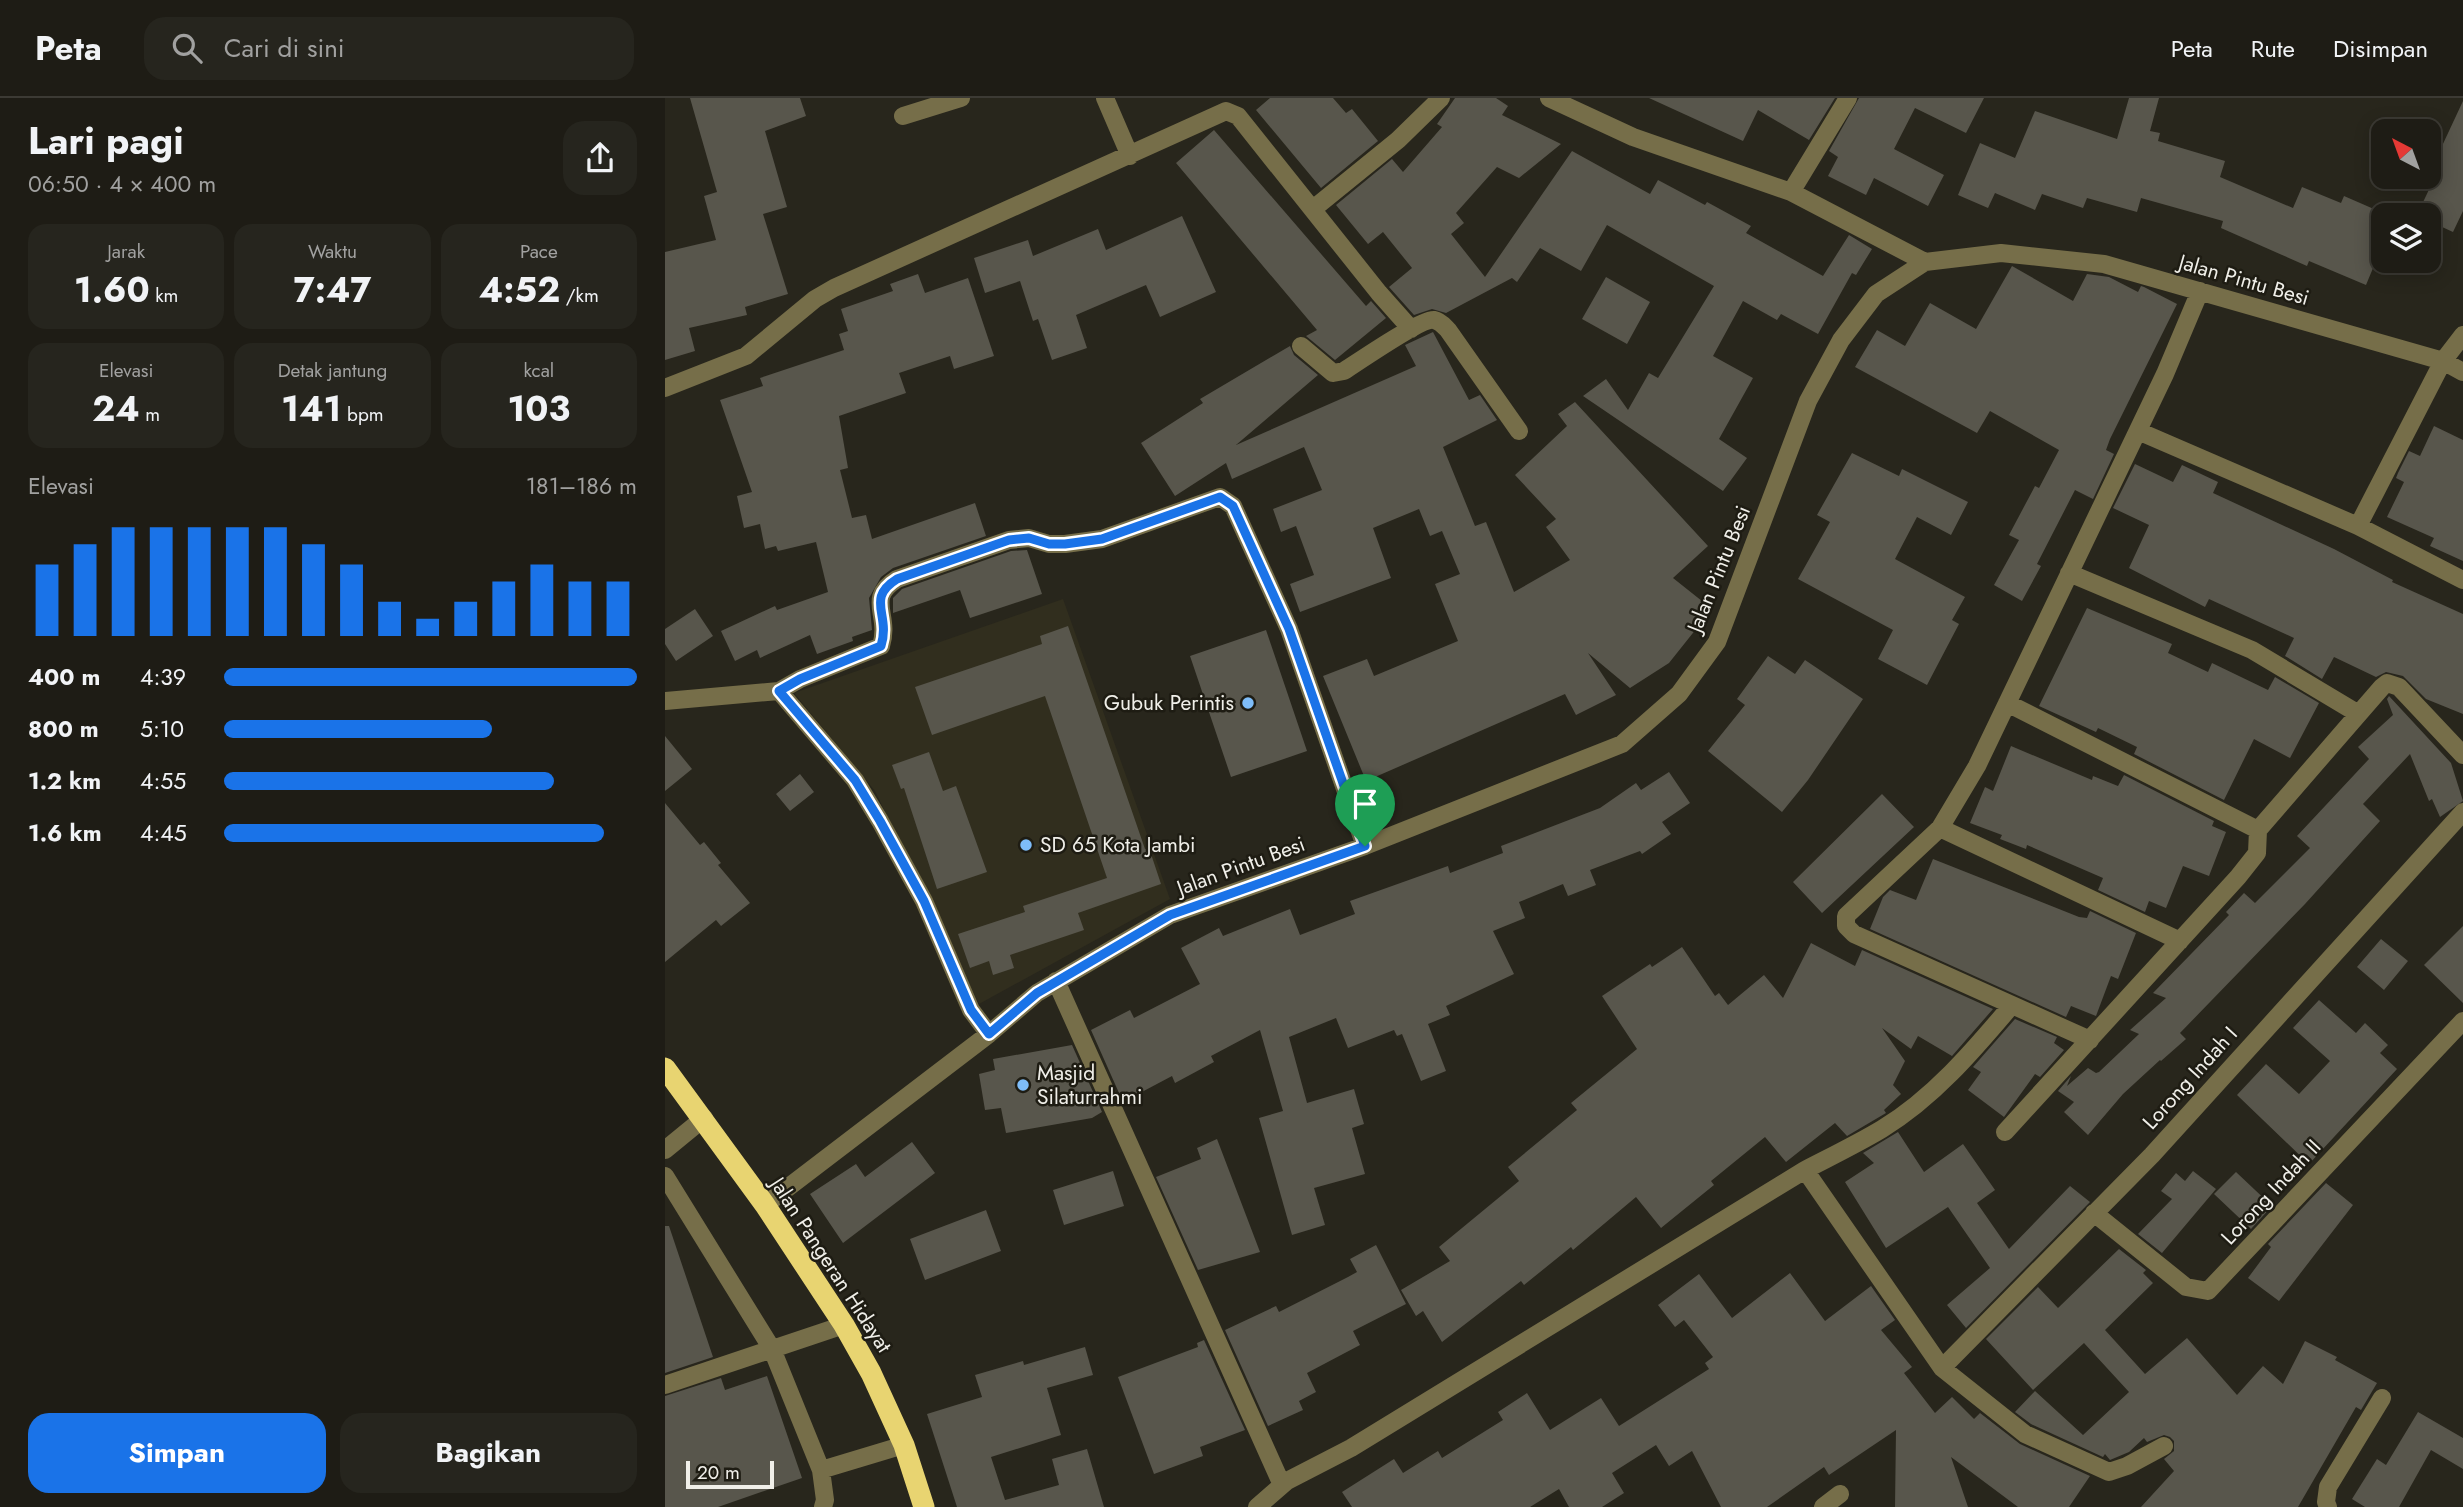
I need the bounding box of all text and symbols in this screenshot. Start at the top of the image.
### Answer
search box [144,17,634,80]
text: Peta [35,25,102,72]
icon: search [168,29,206,67]
text: Cari di sini [224,29,345,67]
text: Peta [2171,31,2213,66]
text: Rute [2251,31,2295,66]
text: Disimpan [2333,31,2428,66]
text: Lari pagi [28,113,184,168]
north arrow [2371,119,2441,189]
map controls [2371,119,2441,273]
button: share [563,121,637,195]
text: 06:50 · 4 × 400 m [28,167,216,201]
button: layers [2371,203,2441,273]
text: Jarak [107,238,145,265]
text: Waktu [308,238,357,265]
text: Pace [520,238,558,265]
street label: Jalan Pintu Besi [2172,246,2313,313]
text: 1.60 [74,265,150,315]
text: 7:47 [294,265,371,315]
text: 4:52 [479,265,560,315]
text: km [150,282,178,309]
text: /km [560,282,599,309]
text: Elevasi [99,357,153,384]
text: Detak jantung [278,357,387,384]
text: kcal [523,357,554,384]
text: 24 [92,384,140,434]
text: 141 [281,384,341,434]
text: 103 [507,384,570,434]
text: m [140,401,160,428]
text: bpm [341,401,384,428]
text: Elevasi [28,469,94,503]
text: 181–186 m [526,469,637,503]
street label: Jalan Pintu Besi [1679,501,1758,640]
text: 400 m [28,660,100,694]
text: 4:39 [140,660,186,694]
place label: Gubuk Perintis [1104,688,1234,718]
marker: Gubuk Perintis [1240,695,1256,711]
text: 800 m [28,712,99,746]
text: 5:10 [140,712,184,746]
text: 1.2 km [28,764,101,798]
text: 4:55 [140,764,186,798]
pin [1335,774,1395,846]
icon: arrive [1346,785,1384,823]
text: 1.6 km [28,816,102,850]
text: 4:45 [140,816,187,850]
street label: Jalan Pintu Besi [1170,829,1309,904]
place label: SD 65 Kota Jambi [1040,830,1195,860]
marker: SD 65 Kota Jambi [1018,837,1034,853]
street label: Lorong Indah I [2136,1020,2244,1136]
place label: Masjid Silaturrahmi [1037,1058,1142,1112]
marker: Masjid Silaturrahmi [1015,1077,1031,1093]
street label: Lorong Indah II [2214,1133,2328,1251]
street label: Jalan Pangeran Hidayat [761,1169,899,1359]
button: Simpan [28,1413,326,1493]
button: Bagikan [340,1413,637,1493]
scale bar [686,1458,773,1490]
text: 20 m [697,1459,740,1486]

